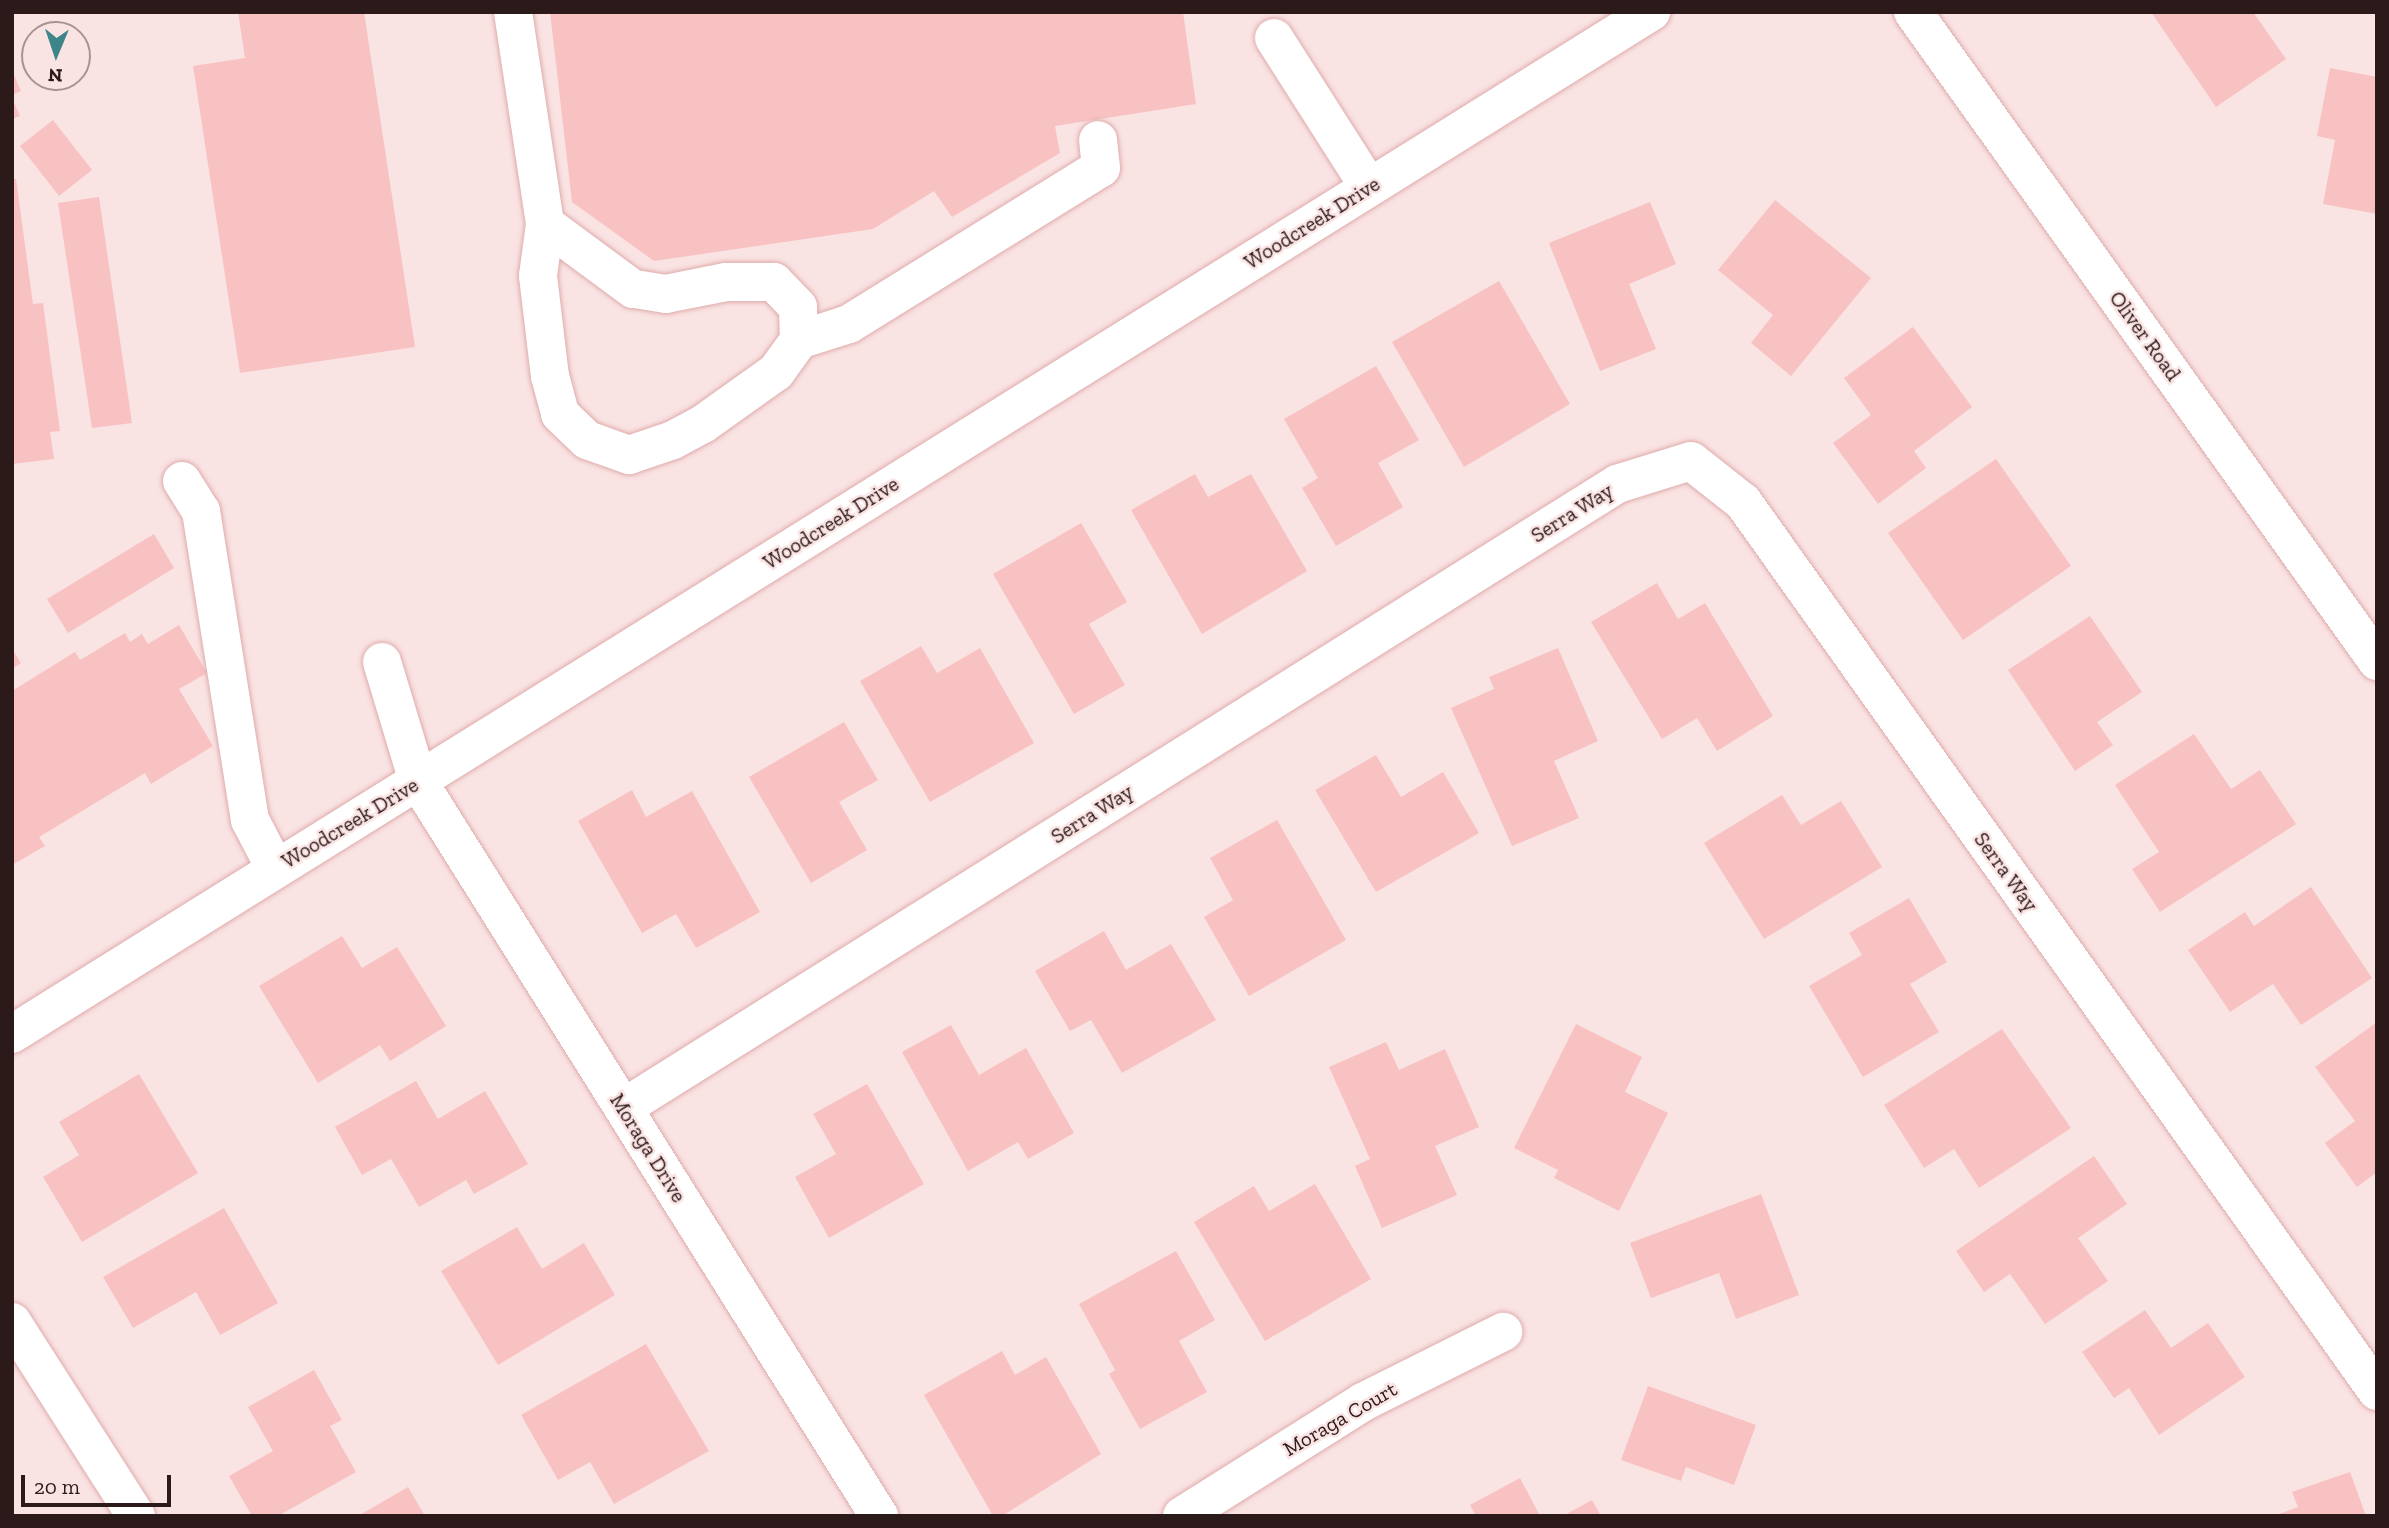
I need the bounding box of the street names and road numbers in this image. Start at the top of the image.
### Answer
street label: Woodcreek Drive [1240,171,1384,275]
street label: Oliver Road [2104,286,2186,386]
street label: Woodcreek Drive [759,471,903,575]
street label: Serra Way [1526,478,1618,548]
street label: Woodcreek Drive [277,772,423,874]
street label: Serra Way [1046,779,1138,849]
street label: Serra Way [1969,827,2043,917]
street label: Moraga Drive [605,1089,691,1207]
street label: Moraga Court [1279,1376,1401,1462]

